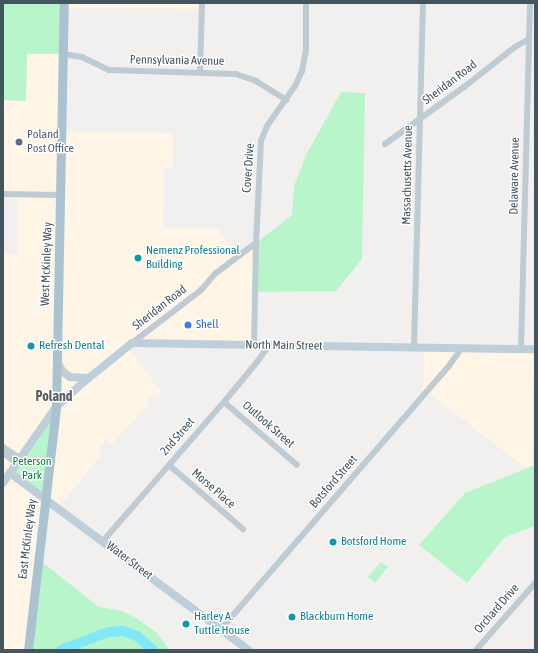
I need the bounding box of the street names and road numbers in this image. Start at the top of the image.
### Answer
street label: Pennsylvania Avenue [130,53,224,69]
street label: Sheridan Road [420,58,480,108]
street label: Massachusetts Avenue [400,125,416,225]
street label: Delaware Avenue [507,137,523,215]
street label: Cover Drive [240,143,258,193]
street label: West McKinley Way [38,222,56,306]
street label: Sheridan Road [130,283,190,333]
street label: North Main Street [245,338,323,354]
street label: Outlook Street [239,399,297,451]
street label: 2nd Street [158,415,198,459]
street label: Botsford Street [307,453,361,511]
street label: Morse Place [188,466,238,512]
street label: East McKinley Way [16,498,40,580]
street label: Water Street [103,539,155,583]
street label: Orchard Drive [472,581,522,637]

